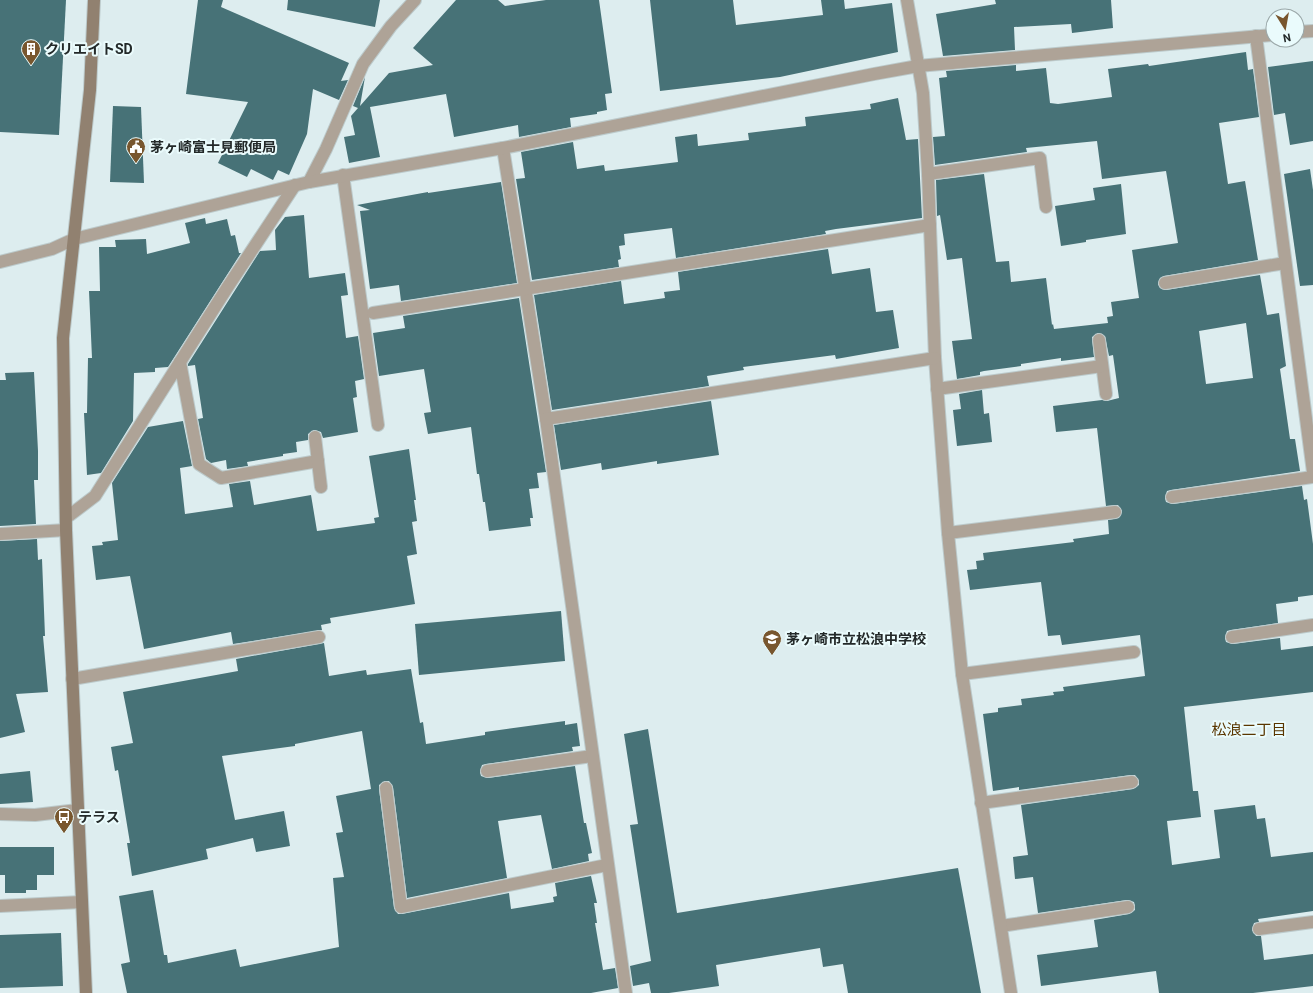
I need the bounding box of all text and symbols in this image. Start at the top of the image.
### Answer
north arrow [1265,8,1305,48]
text: N [1282,30,1292,44]
building icon: クリエイトSD [20,38,42,66]
place label: クリエイトSD [45,41,133,57]
public building icon: 茅ヶ崎富士見郵便局 [125,136,147,164]
place label: 茅ヶ崎富士見郵便局 [150,139,276,155]
school or university icon: 茅ヶ崎市立松浪中学校 [761,628,783,656]
place label: 茅ヶ崎市立松浪中学校 [786,631,926,647]
district label: 松浪二丁目 [1211,721,1287,739]
bus stop icon: テラス [53,806,75,834]
place label: テラス [78,809,120,825]

